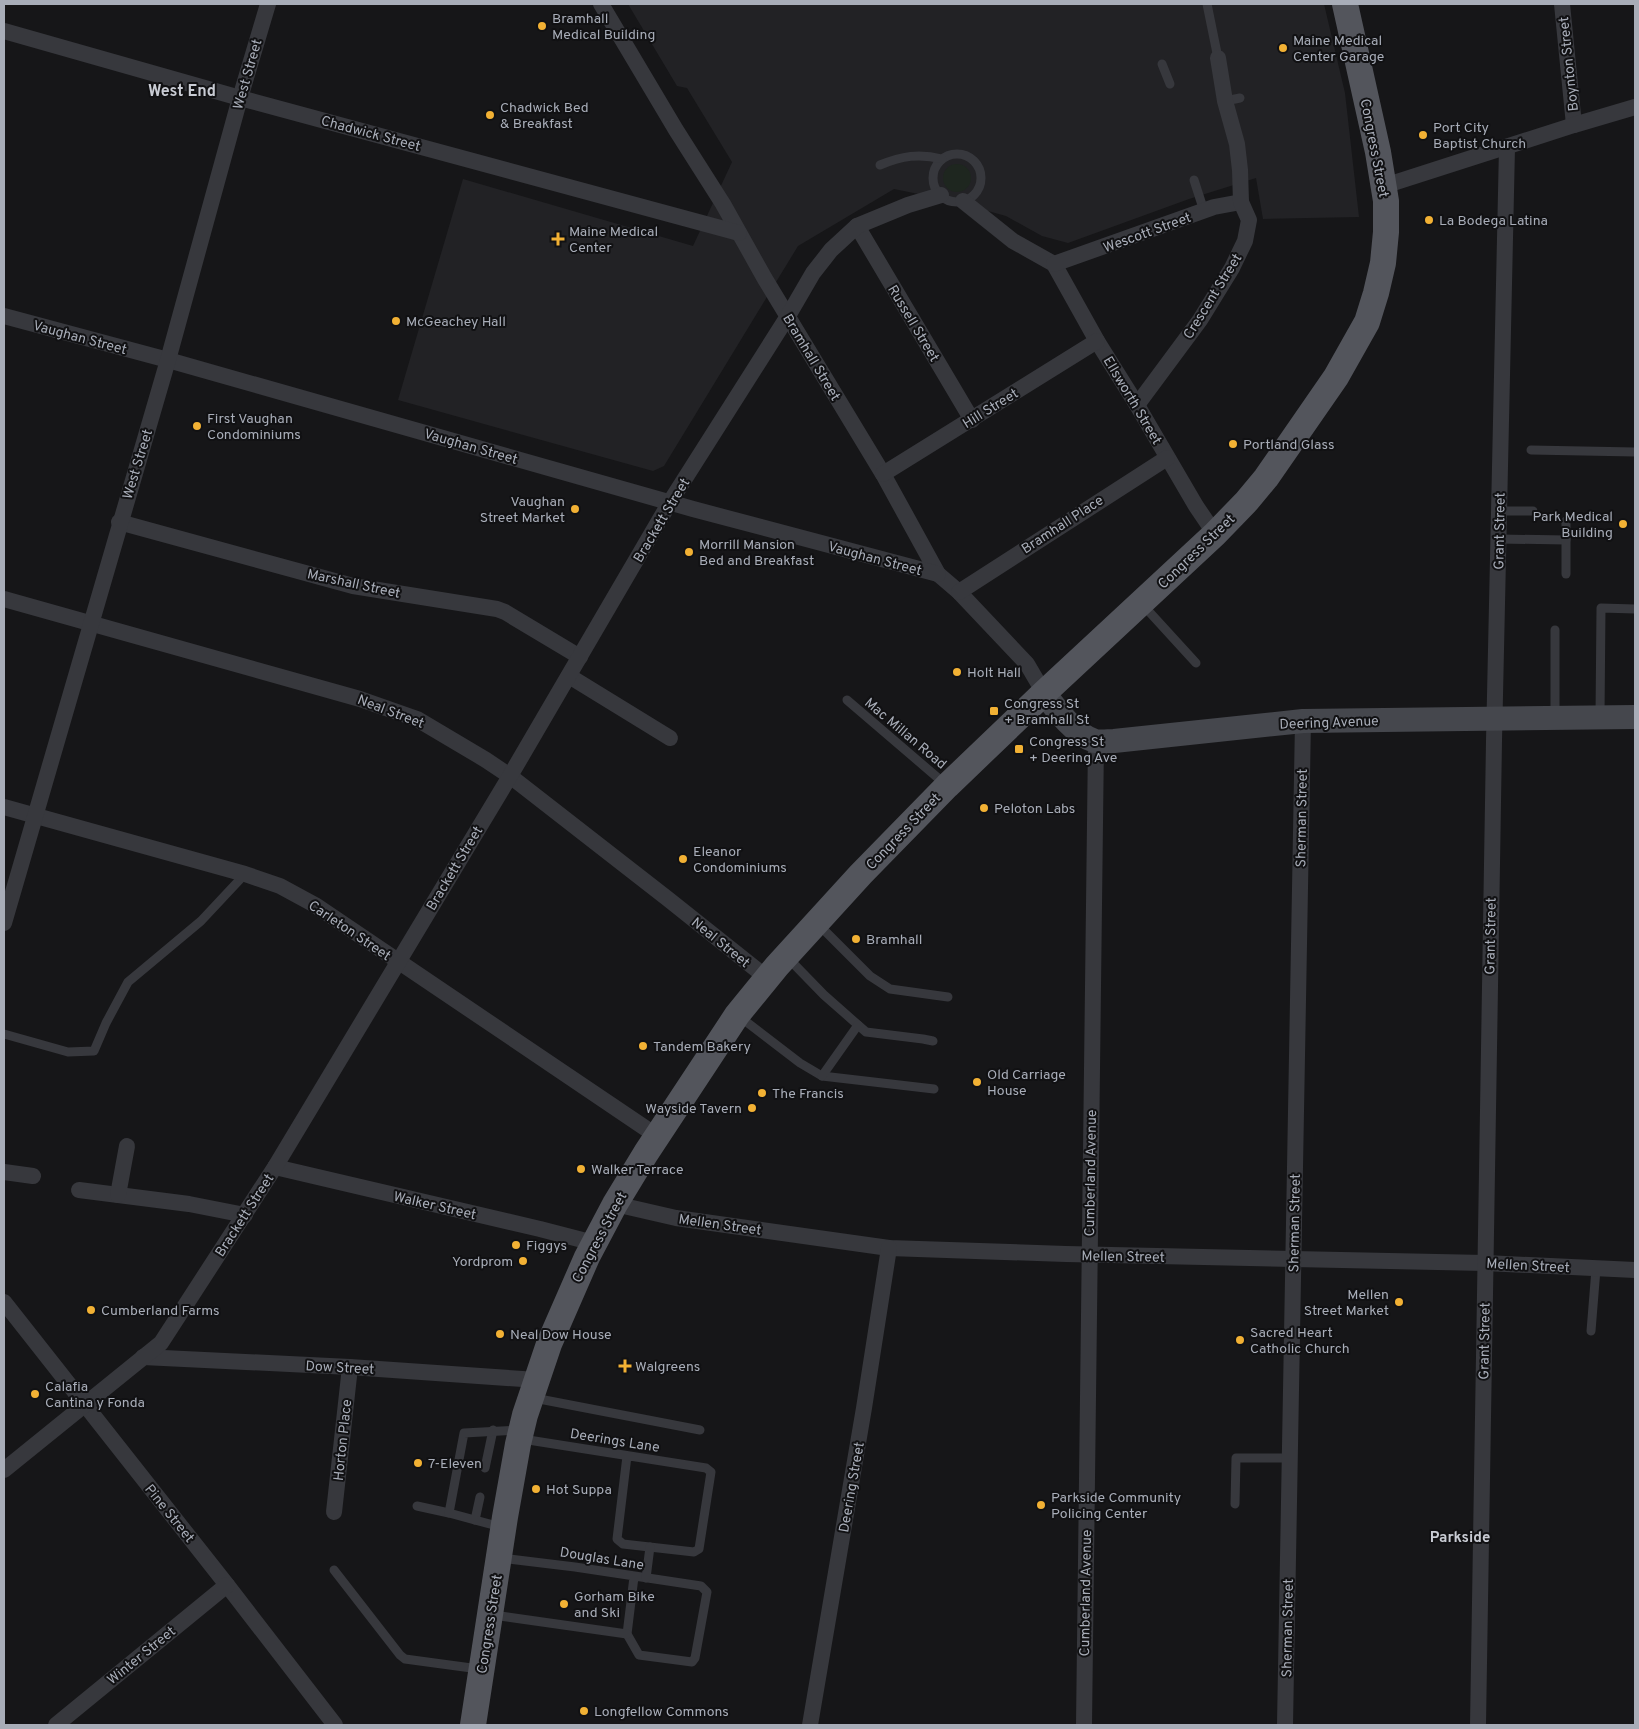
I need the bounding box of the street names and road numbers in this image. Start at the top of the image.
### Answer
street label: Boynton Street [1556,16,1583,112]
street label: West Street [230,37,267,112]
street label: Congress Street [1356,97,1391,199]
street label: Chadwick Street [319,113,422,156]
street label: Wescott Street [1101,210,1194,257]
street label: Crescent Street [1180,251,1246,343]
street label: Russell Street [883,282,942,365]
street label: Bramhall Street [778,311,843,404]
street label: Vaughan Street [31,318,128,359]
street label: Ellsworth Street [1099,353,1165,448]
street label: Hill Street [960,385,1022,433]
street label: Vaughan Street [422,426,519,469]
street label: West Street [120,427,157,502]
street label: Brackett Street [630,475,694,566]
street label: Bramhall Place [1019,492,1107,558]
street label: Grant Street [1491,492,1510,570]
street label: Congress Street [1155,511,1239,593]
street label: Vaughan Street [826,539,923,580]
street label: Marshall Street [306,566,402,603]
street label: Neal Street [355,692,426,733]
street label: Mac Millan Road [861,695,950,773]
street label: Deering Avenue [1279,713,1379,734]
street label: Sherman Street [1293,769,1312,868]
street label: Congress Street [863,790,945,874]
street label: Brackett Street [423,823,487,914]
street label: Carleton Street [305,897,394,965]
street label: Grant Street [1482,897,1501,975]
street label: Neal Street [687,914,753,972]
street label: Cumberland Avenue [1082,1110,1101,1237]
street label: Brackett Street [212,1171,278,1261]
street label: Sherman Street [1286,1174,1305,1273]
street label: Walker Street [392,1189,478,1224]
street label: Congress Street [569,1189,631,1286]
street label: Mellen Street [677,1211,762,1240]
street label: Mellen Street [1081,1248,1165,1267]
street label: Mellen Street [1486,1256,1570,1277]
street label: Grant Street [1476,1302,1495,1380]
street label: Dow Street [305,1358,375,1379]
street label: Horton Place [331,1398,356,1482]
street label: Deerings Lane [569,1426,661,1457]
street label: Deering Street [836,1441,869,1534]
street label: Pine Street [140,1481,197,1546]
street label: Cumberland Avenue [1077,1530,1096,1657]
street label: Douglas Lane [559,1544,645,1575]
street label: Congress Street [474,1573,507,1675]
street label: Sherman Street [1279,1579,1298,1678]
street label: Winter Street [104,1623,180,1689]

